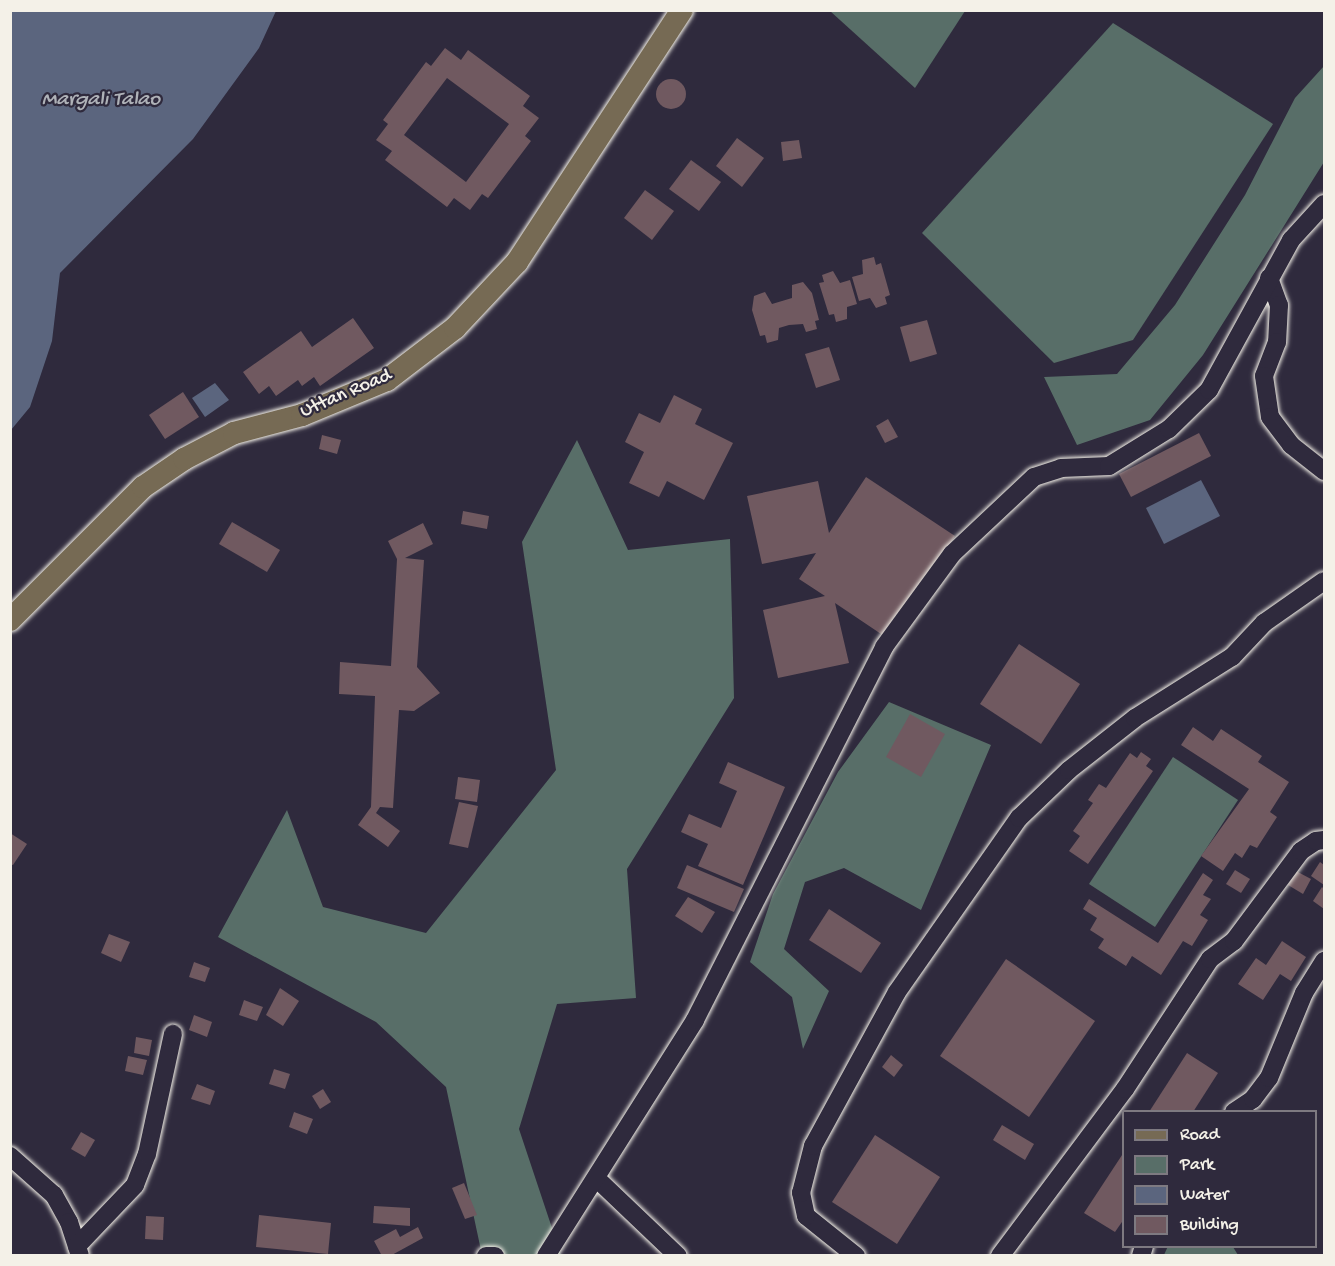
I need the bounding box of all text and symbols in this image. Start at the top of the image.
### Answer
water label: Margali Talao [42,88,160,114]
street label: Uttan Road [297,364,395,424]
legend [1122,1110,1317,1248]
text: Road [1180,1125,1219,1146]
text: Park [1180,1155,1214,1176]
text: Water [1180,1185,1228,1206]
text: Building [1180,1215,1239,1236]

